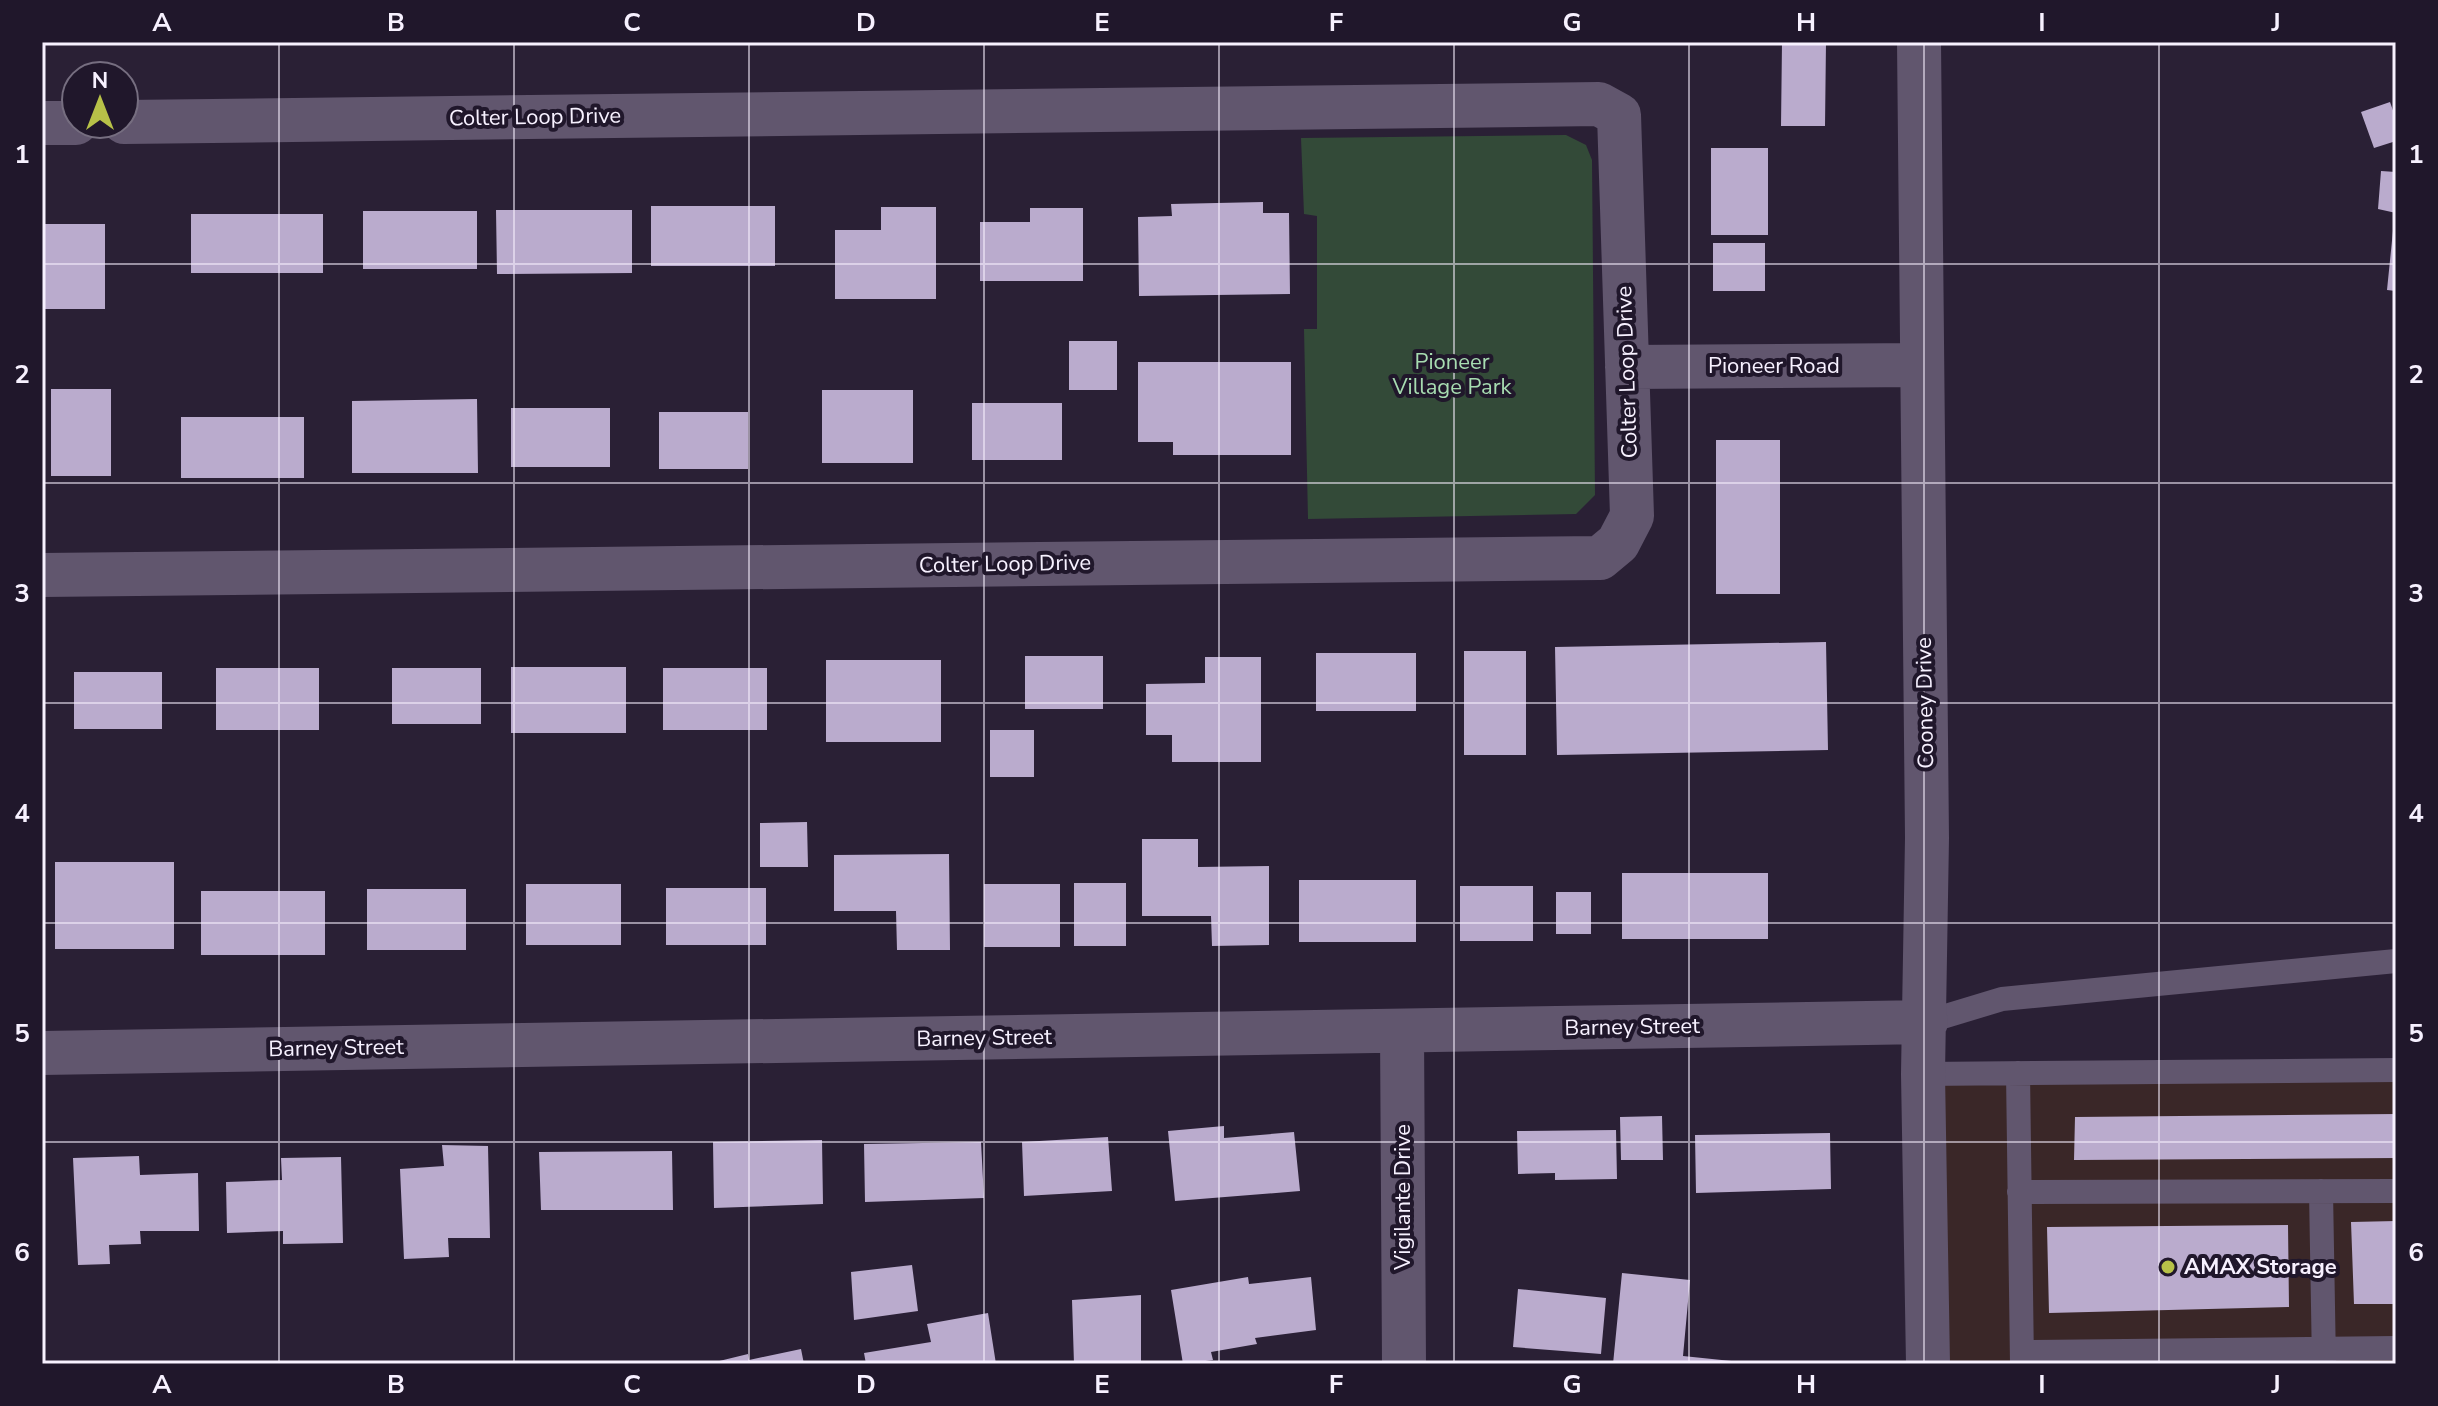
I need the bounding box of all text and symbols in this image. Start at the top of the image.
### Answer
text: A [152,5,172,40]
text: B [387,5,405,40]
text: C [623,5,641,40]
text: D [856,5,876,40]
text: E [1094,5,1110,40]
text: F [1329,5,1343,40]
text: G [1562,5,1582,40]
text: H [1796,5,1816,40]
text: I [2038,5,2046,40]
text: J [2270,5,2281,40]
north arrow [60,60,140,140]
text: N [92,66,108,96]
street label: Colter Loop Drive [449,100,621,134]
text: 1 [14,137,30,172]
text: 1 [2408,137,2424,172]
street label: Colter Loop Drive [1609,285,1645,459]
park label: Pioneer Village Park [1391,347,1513,402]
street label: Pioneer Road [1708,351,1840,381]
text: 2 [14,357,30,392]
text: 2 [2408,357,2424,392]
street label: Colter Loop Drive [919,547,1091,581]
text: 3 [14,576,30,611]
text: 3 [2408,576,2424,611]
street label: Cooney Drive [1909,637,1941,769]
text: 4 [14,796,30,831]
text: 4 [2408,796,2424,831]
street label: Barney Street [1564,1011,1700,1043]
text: 5 [14,1016,30,1051]
text: 5 [2408,1016,2424,1051]
street label: Barney Street [916,1022,1052,1054]
street label: Barney Street [268,1032,404,1064]
street label: Vigilante Drive [1388,1124,1418,1271]
text: 6 [14,1235,30,1270]
text: 6 [2408,1235,2424,1270]
place label: AMAX Storage [2184,1252,2337,1282]
marker: AMAX Storage [2159,1258,2177,1276]
text: A [152,1367,172,1402]
text: B [387,1367,405,1402]
text: C [623,1367,641,1402]
text: D [856,1367,876,1402]
text: E [1094,1367,1110,1402]
text: F [1329,1367,1343,1402]
text: G [1562,1367,1582,1402]
text: H [1796,1367,1816,1402]
text: I [2038,1367,2046,1402]
text: J [2270,1367,2281,1402]

